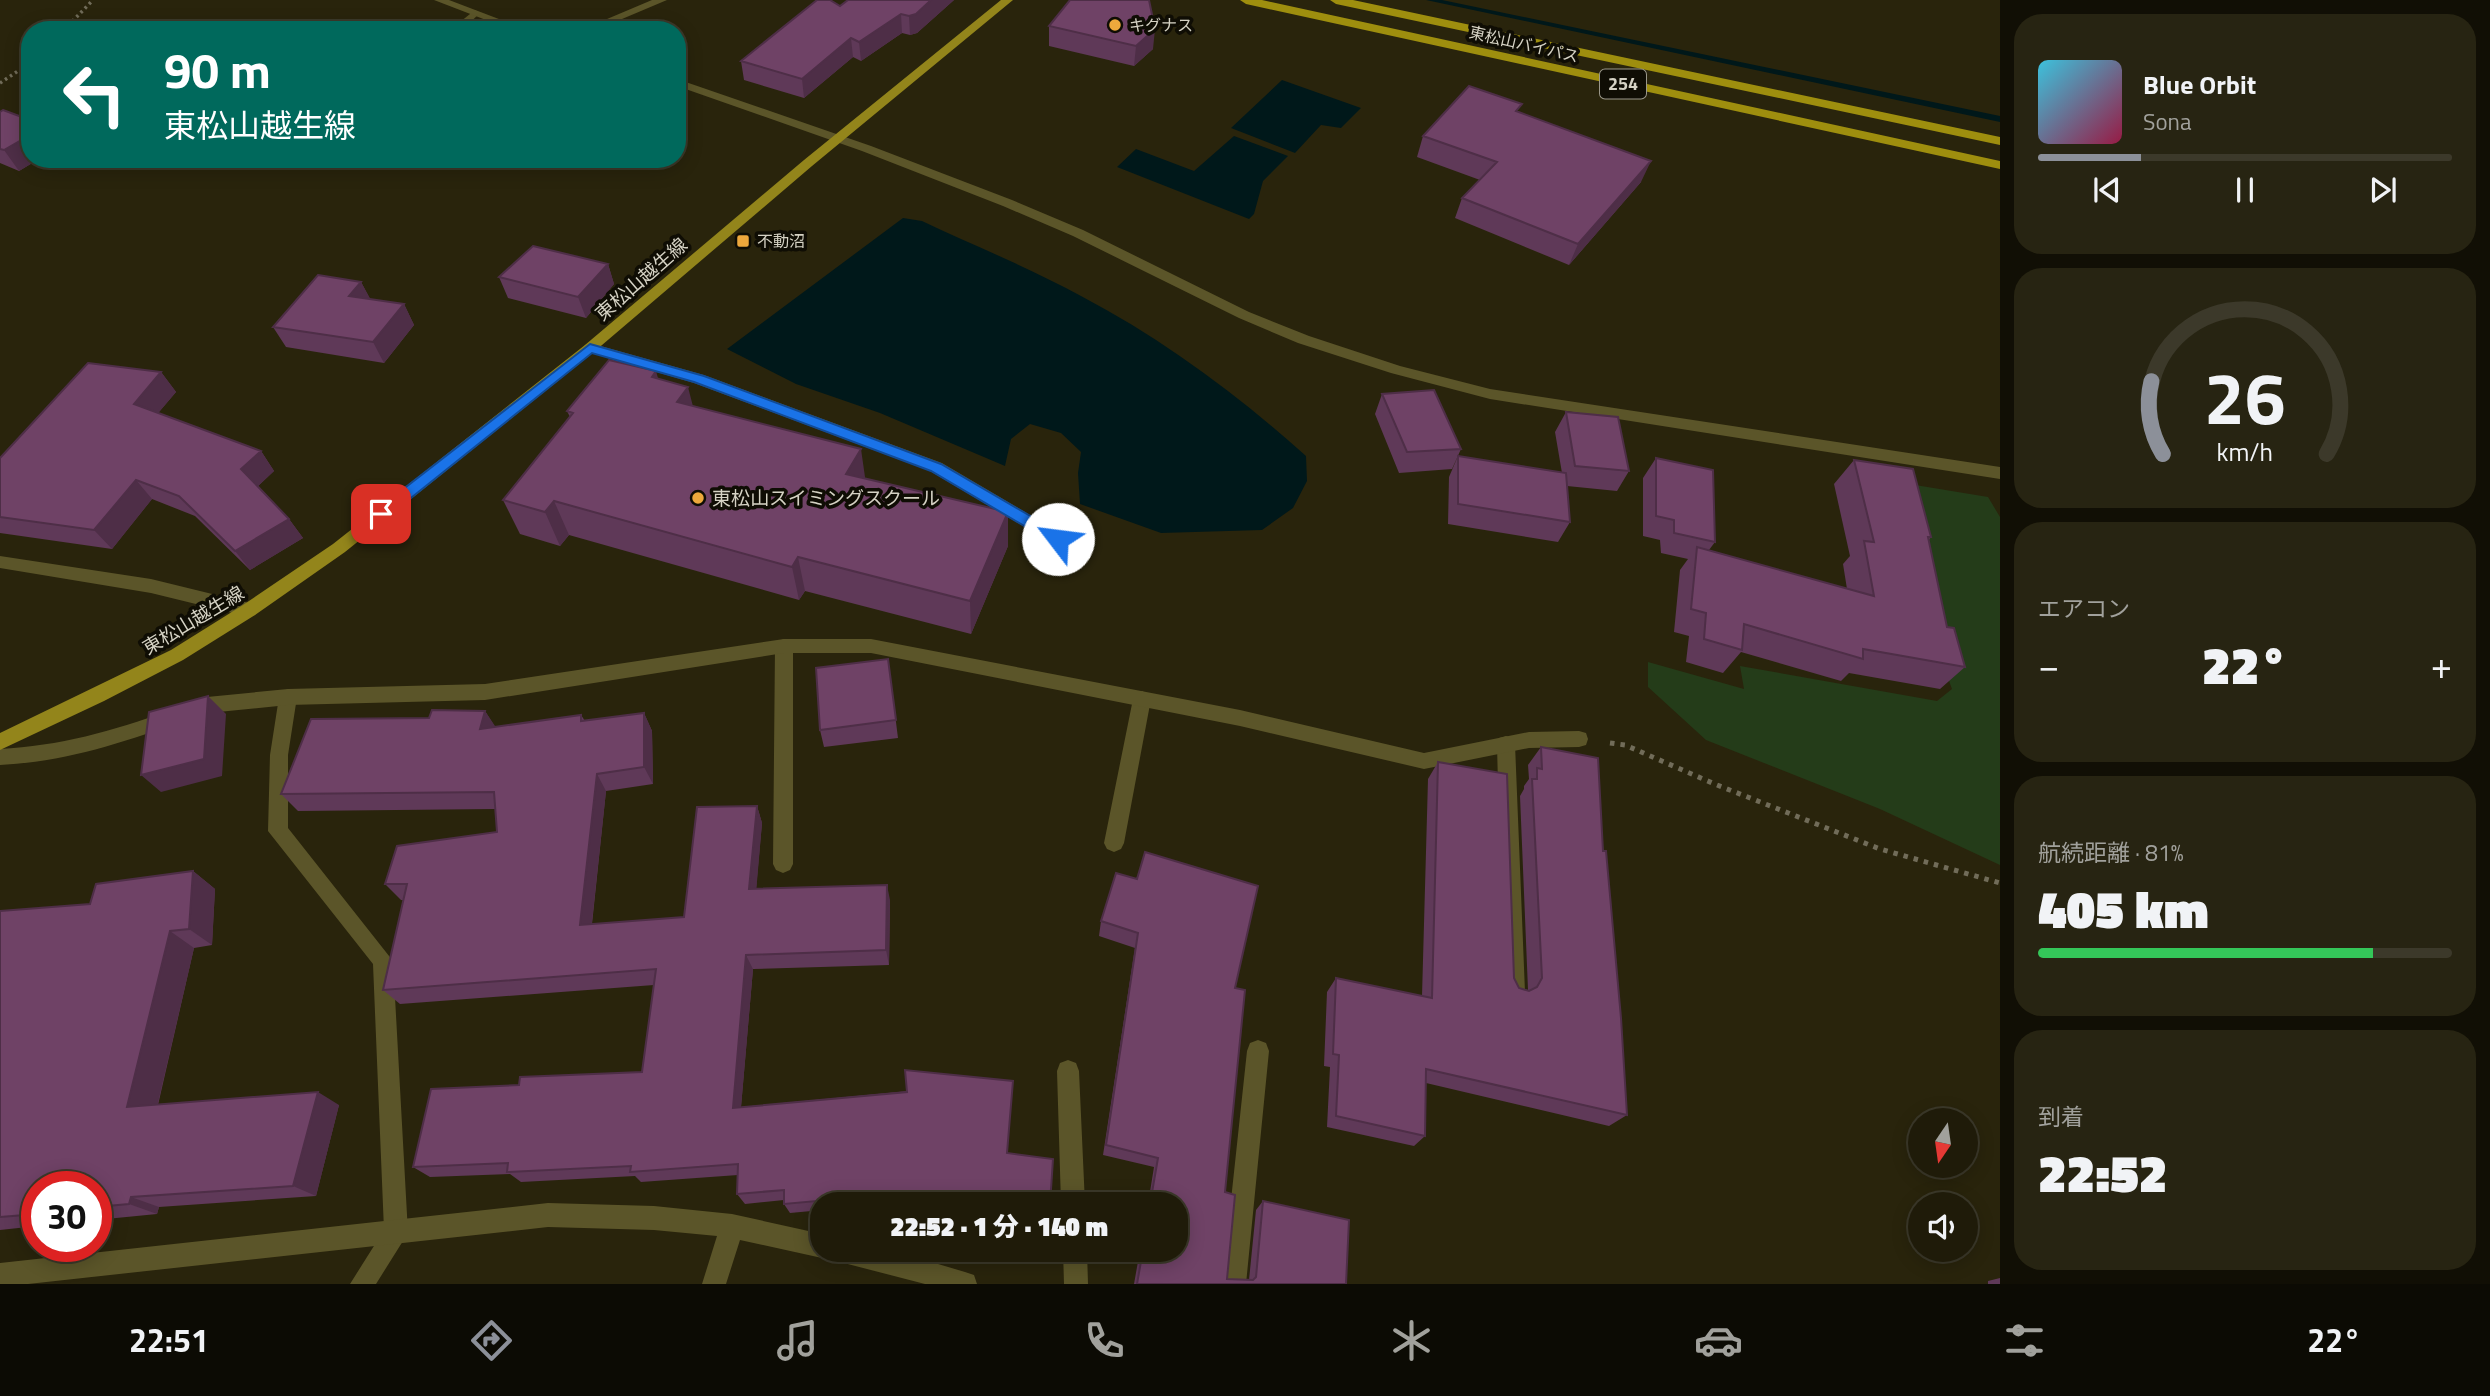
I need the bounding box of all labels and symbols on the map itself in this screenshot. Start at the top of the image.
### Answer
place label: キグナス [1129,13,1193,37]
marker: キグナス [1107,17,1123,33]
street label: 東松山バイパス [1467,20,1581,68]
road number: 254 [1600,70,1646,98]
place label: 不動沼 [757,229,805,253]
street label: 東松山越生線 [588,230,693,327]
marker: 不動沼 [735,233,751,249]
place label: 東松山スイミングスクール [712,483,940,512]
pin [351,484,411,544]
marker: 東松山スイミングスクール [690,490,706,506]
position arrow [1021,502,1095,576]
street label: 東松山越生線 [136,578,249,661]
north arrow [1908,1108,1978,1178]
speed limit sign: 30 [21,1171,112,1262]

